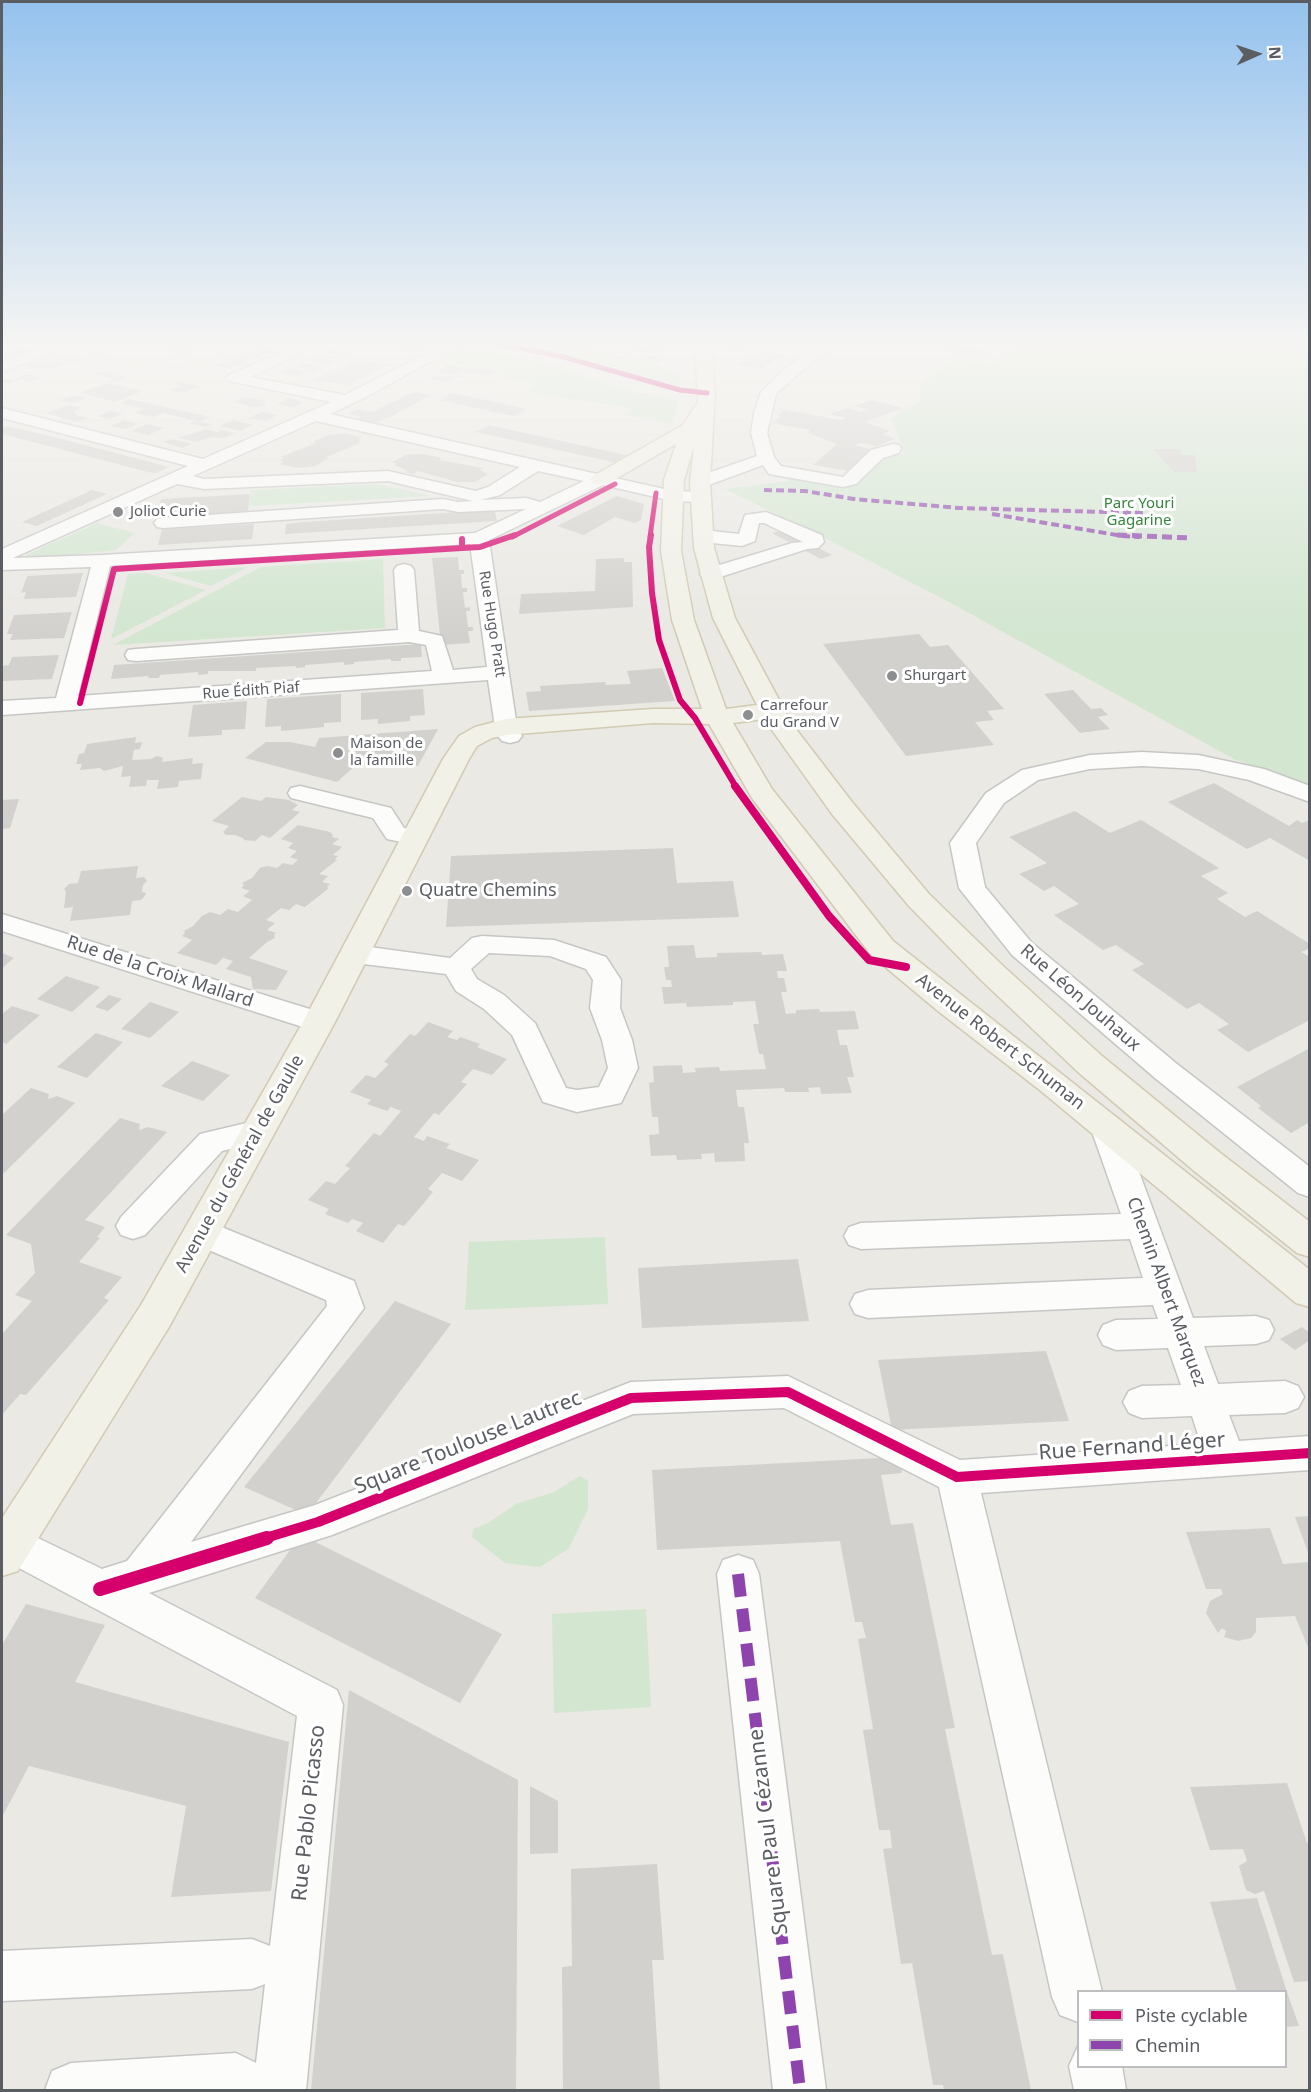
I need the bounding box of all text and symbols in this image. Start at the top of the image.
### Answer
north arrow [1227,24,1287,84]
text: N [1264,46,1286,60]
park label: Parc Youri Gagarine [1104,495,1174,530]
place label: Joliot Curie [130,503,207,521]
marker: Joliot Curie [111,505,125,519]
street label: Rue Hugo Pratt [475,569,509,679]
place label: Shurgart [904,667,966,685]
marker: Shurgart [885,669,899,683]
street label: Rue Édith Piaf [202,679,300,703]
place label: Carrefour du Grand V [760,697,839,732]
marker: Carrefour du Grand V [741,708,755,722]
place label: Maison de la famille [350,735,423,770]
marker: Maison de la famille [331,746,345,760]
place label: Quatre Chemins [419,880,557,902]
marker: Quatre Chemins [400,884,414,898]
street label: Rue de la Croix Mallard [64,932,256,1012]
street label: Rue Léon Jouhaux [1015,940,1145,1056]
street label: Avenue Robert Schuman [911,969,1089,1115]
street label: Avenue du Général de Gaulle [171,1051,309,1277]
street label: Chemin Albert Marquez [1122,1194,1210,1390]
street label: Square Toulouse Lautrec [351,1386,585,1500]
street label: Rue Fernand Léger [1038,1428,1226,1466]
street label: Rue Pablo Picasso [287,1724,331,1902]
street label: Square Paul Cézanne [744,1728,794,1936]
legend [1077,1990,1287,2068]
text: Piste cyclable [1135,2003,1248,2027]
text: Chemin [1135,2033,1200,2057]

